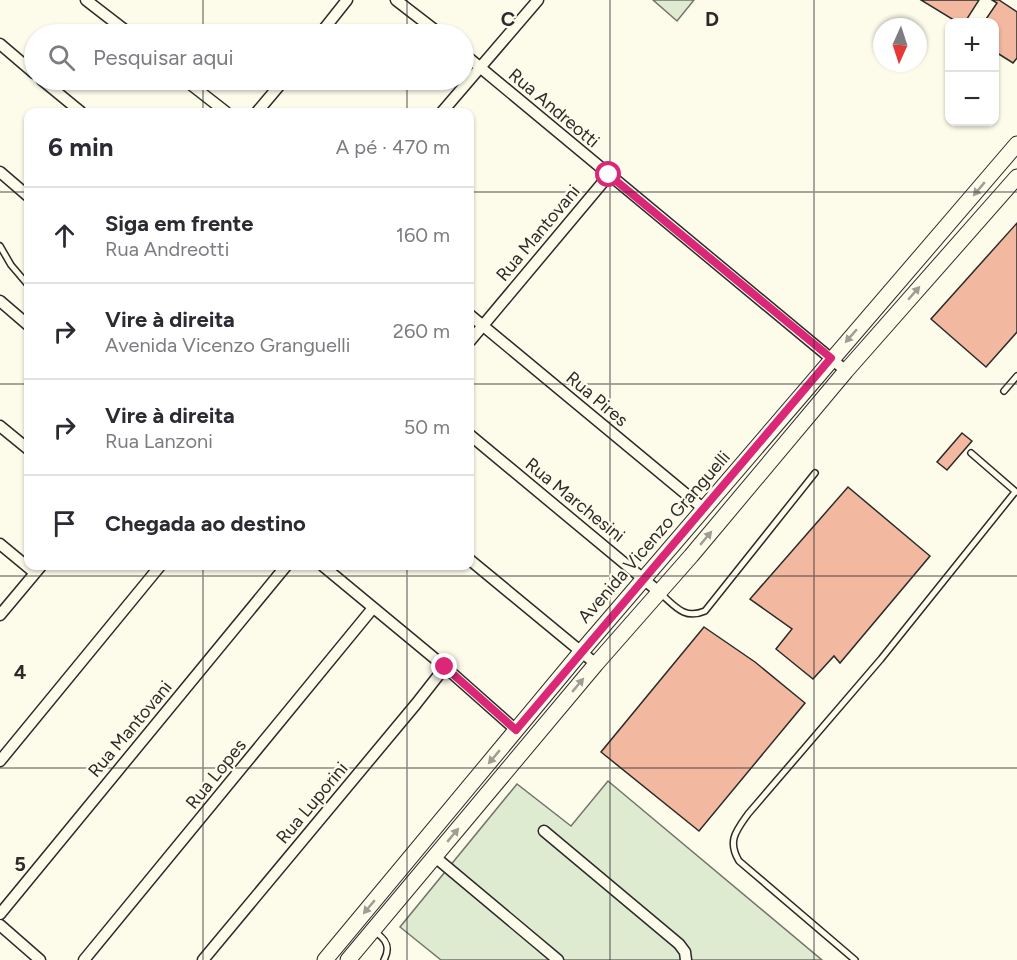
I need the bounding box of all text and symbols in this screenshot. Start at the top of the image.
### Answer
text: C [501,7,515,31]
text: D [705,7,719,31]
north arrow [873,18,927,72]
map controls [945,18,999,126]
button: + [945,18,999,72]
search box [24,24,474,90]
icon: search [45,41,78,74]
text: Pesquisar aqui [93,44,234,71]
street label: Rua Andreotti [504,64,604,152]
button: − [945,72,999,126]
text: 6 min [48,131,114,163]
text: A pé · 470 m [336,135,450,159]
route start [595,161,621,187]
street label: Rua Mantovani [491,180,585,286]
one-way arrow [973,181,986,196]
text: Siga em frente [105,210,253,237]
icon: ahead [48,219,81,252]
text: 160 m [396,223,450,247]
text: Rua Andreotti [105,237,229,261]
one-way arrow [907,286,921,301]
text: Vire à direita [105,306,235,333]
icon: right [48,315,81,348]
text: 260 m [393,319,450,343]
one-way arrow [845,328,858,343]
text: Avenida Vicenzo Granguelli [105,333,350,357]
street label: Rua Pires [562,367,632,431]
text: Vire à direita [105,402,235,429]
icon: right [48,411,81,444]
text: 50 m [404,415,450,439]
text: Rua Lanzoni [105,429,213,453]
street label: Avenida Vicenzo Granguelli [573,446,735,628]
street label: Rua Marchesini [521,453,629,547]
icon: arrive [48,507,81,540]
text: Chegada ao destino [105,510,306,537]
one-way arrow [699,531,712,546]
route end [431,653,457,679]
text: 4 [14,660,27,684]
street label: Rua Mantovani [83,676,177,782]
one-way arrow [572,677,585,693]
street label: Rua Lopes [181,735,251,813]
one-way arrow [488,749,501,764]
street label: Rua Luporini [271,758,353,848]
one-way arrow [447,827,460,843]
text: 5 [14,852,26,876]
one-way arrow [363,899,376,915]

